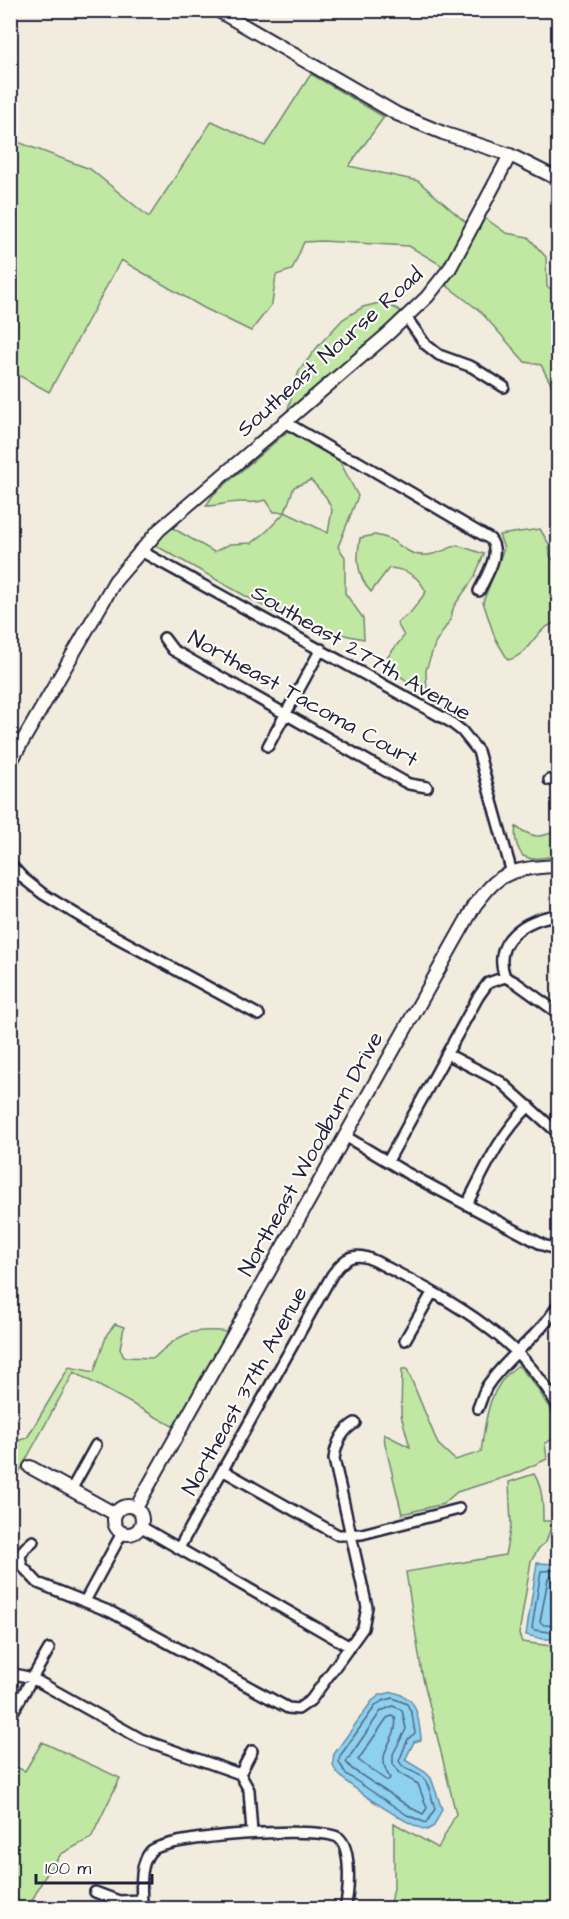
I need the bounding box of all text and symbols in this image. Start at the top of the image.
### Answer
street label: Southeast Nourse Road [230,260,430,444]
street label: Southeast 277th Avenue [245,577,477,729]
street label: Northeast Tacoma Court [182,623,424,775]
street label: Northeast Woodburn Drive [231,1026,391,1282]
street label: Northeast 37th Avenue [175,1281,316,1501]
scale bar [36,1847,152,1885]
text: 100 m [45,1856,91,1881]

